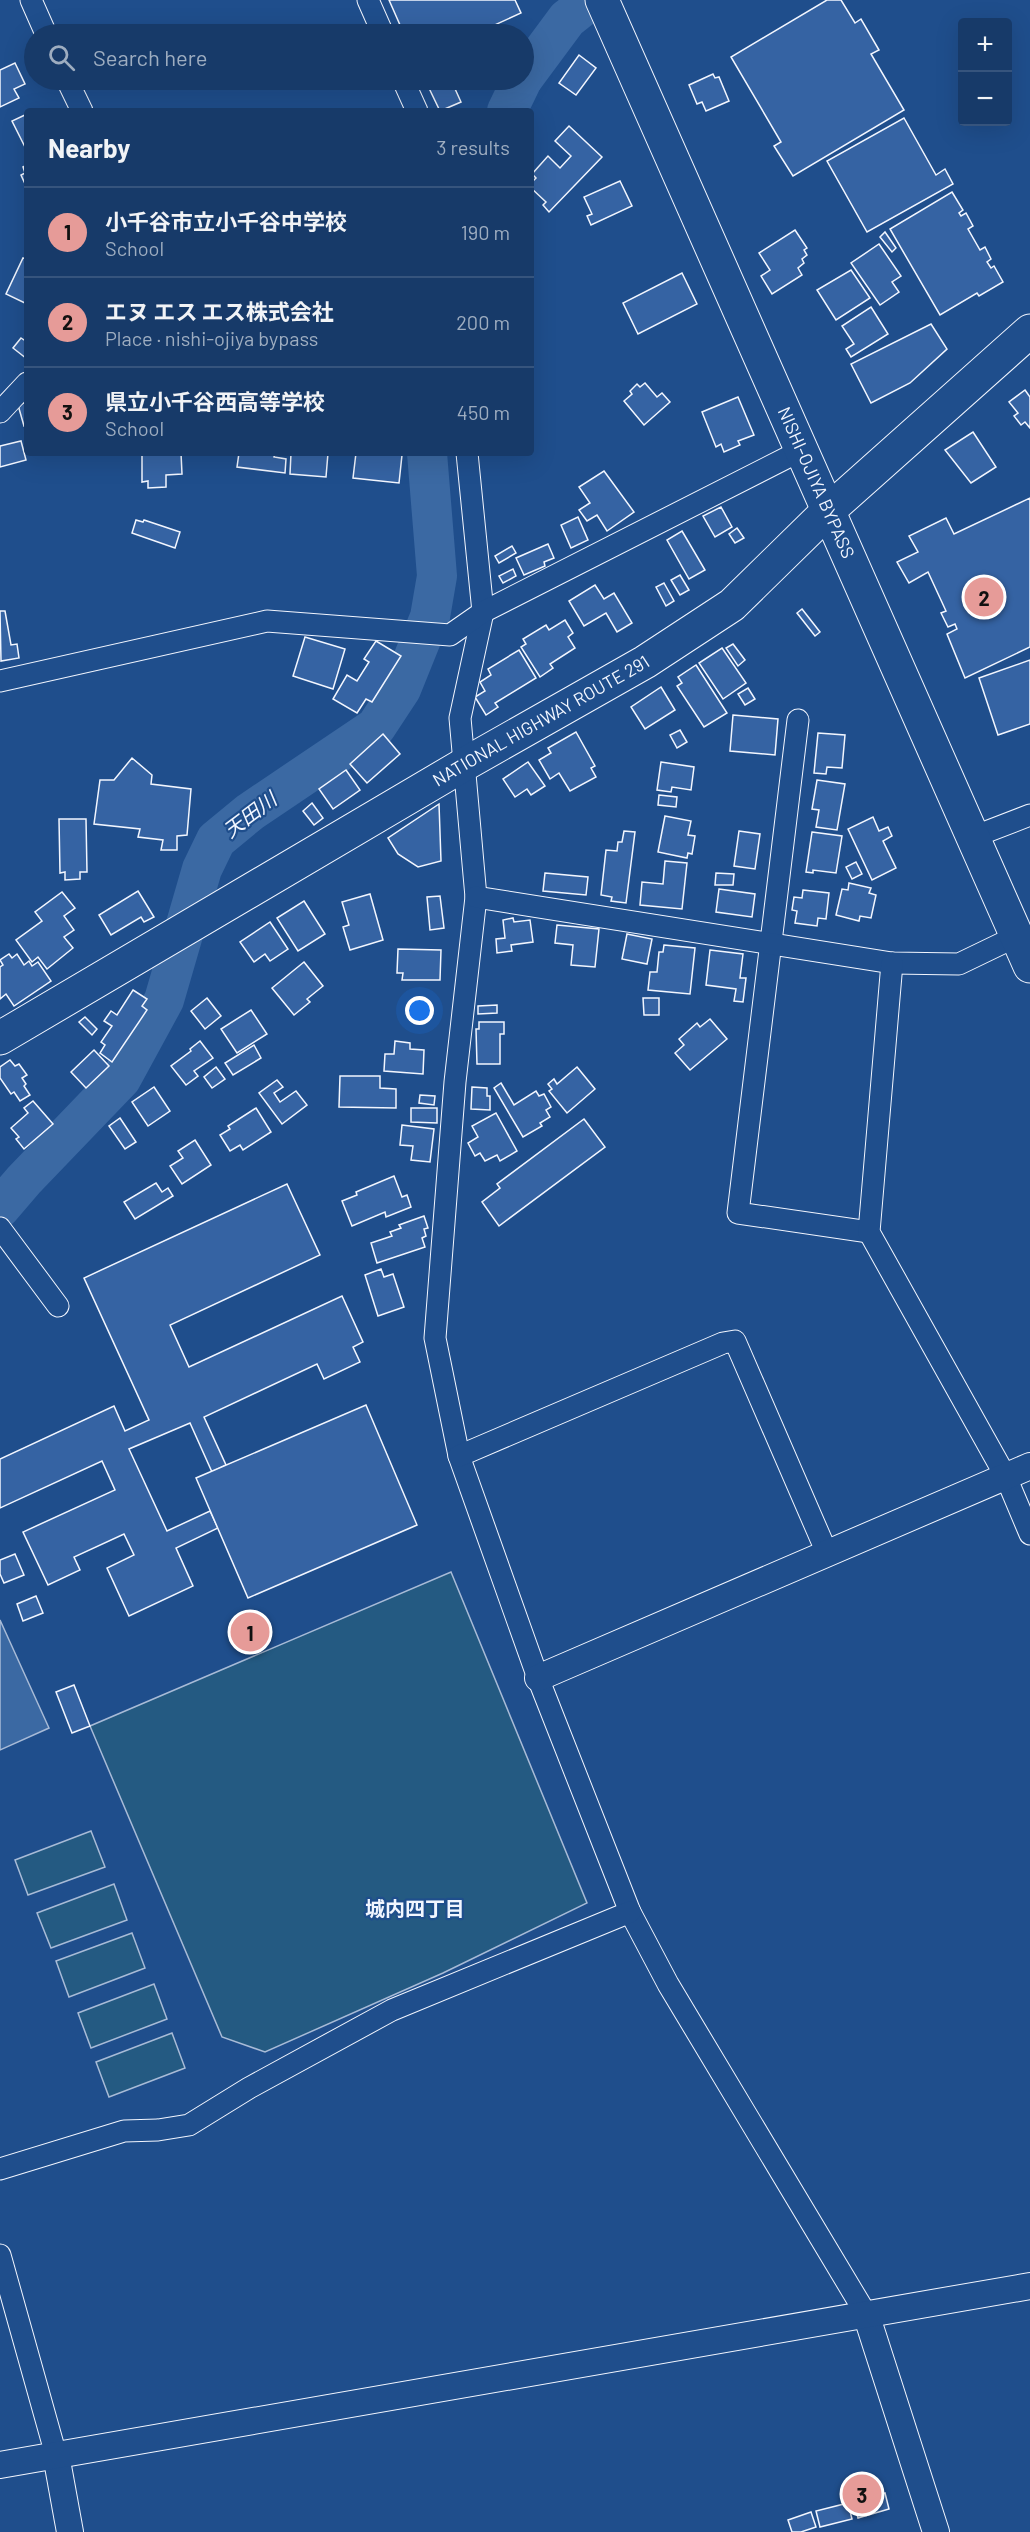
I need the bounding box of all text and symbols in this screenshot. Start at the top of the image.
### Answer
map controls [958,18,1012,126]
button: + [958,18,1012,72]
search box [24,24,534,90]
icon: search [45,41,78,74]
text: Search here [93,44,207,70]
button: − [958,72,1012,126]
text: Nearby [48,132,130,163]
text: 3 results [436,135,510,159]
text: 小千谷市立小千谷中学校 [105,208,347,234]
text: 1 [64,220,71,244]
text: 190 m [461,220,510,244]
text: School [105,236,164,260]
text: エヌ エス エス株式会社 [105,298,334,324]
text: 2 [62,310,73,334]
text: 200 m [456,310,510,334]
text: Place · nishi-ojiya bypass [105,326,318,350]
text: 県立小千谷西高等学校 [105,388,325,414]
text: 3 [62,400,73,424]
text: 450 m [457,400,510,424]
street label: NISHI-OJIYA BYPASS [774,403,860,561]
text: School [105,416,164,440]
pin: 2 [964,574,1004,620]
street label: NATIONAL HIGHWAY ROUTE 291 [428,650,653,791]
water label: 天田川 [218,785,282,842]
your location [405,996,434,1025]
pin: 1 [230,1610,270,1654]
district label: 城内四丁目 [365,1896,465,1920]
pin: 3 [842,2472,882,2516]

